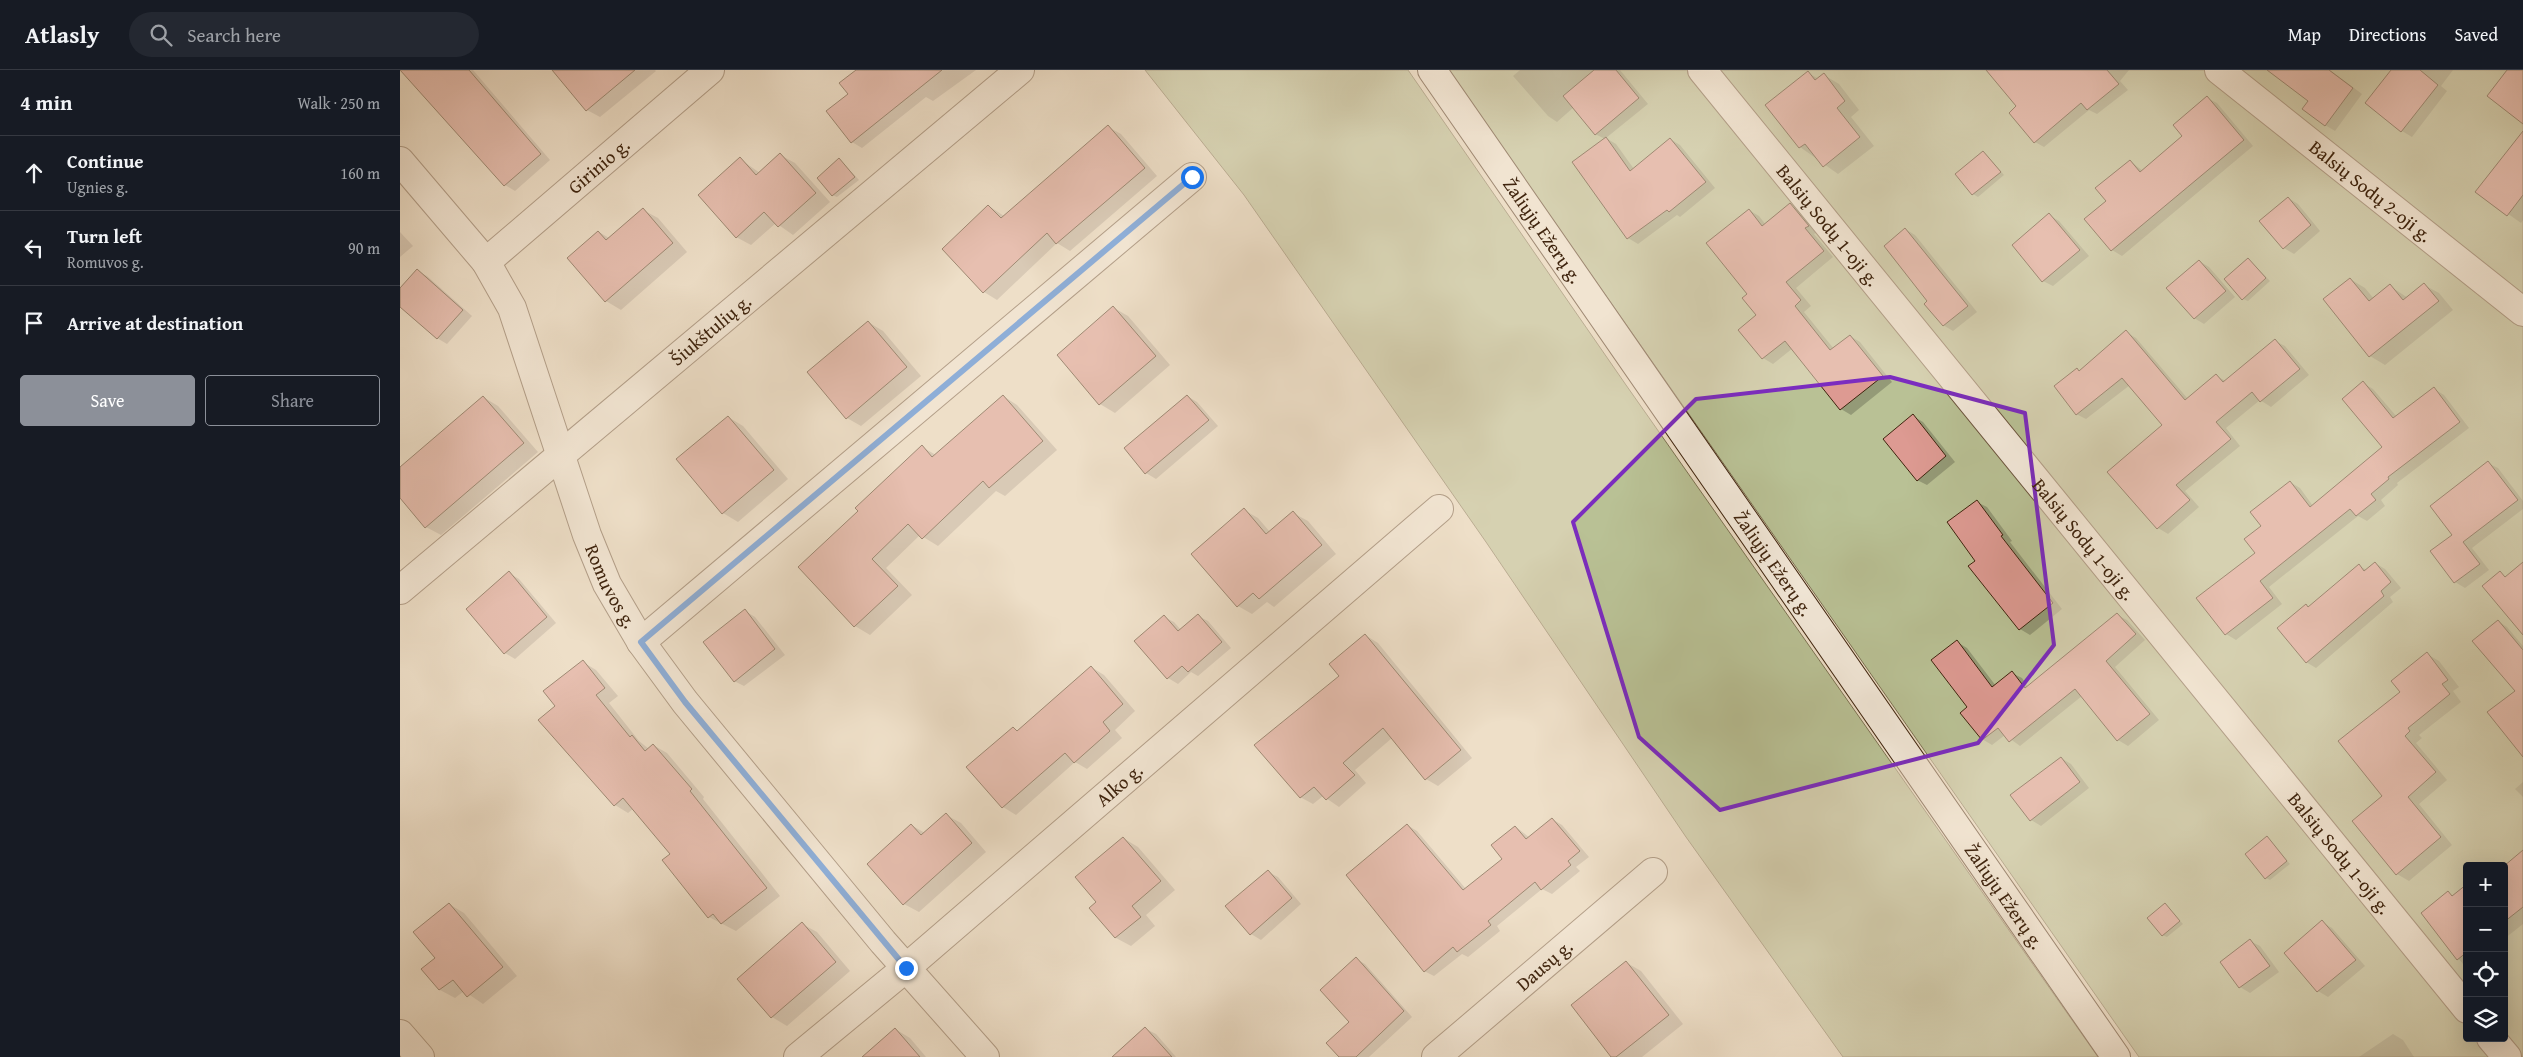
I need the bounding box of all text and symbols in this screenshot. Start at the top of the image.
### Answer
search box [129,12,479,57]
text: Atlasly [25,17,99,52]
icon: search [147,21,175,49]
text: Search here [187,21,281,49]
text: Map [2288,21,2321,48]
text: Directions [2349,21,2426,48]
text: Saved [2454,21,2498,48]
text: 4 min [20,87,72,118]
text: Walk · 250 m [297,91,380,115]
street label: Girinio g. [561,131,635,200]
street label: Balsių Sodų 2-oji g. [2303,133,2438,249]
text: Continue [67,147,144,175]
street label: Balsių Sodų 1-oji g. [1770,158,1887,292]
icon: ahead [20,159,48,187]
text: 160 m [340,161,380,185]
route start [1181,166,1204,189]
street label: Žaliųjų Ežerų g. [1497,172,1590,289]
text: Ugnies g. [67,175,128,199]
text: Turn left [67,222,142,250]
icon: left [20,234,48,262]
text: 90 m [348,236,380,260]
text: Romuvos g. [67,250,144,274]
street label: Šiukštulių g. [664,287,757,372]
icon: arrive [20,309,48,337]
text: Arrive at destination [67,309,243,337]
button: Save [20,375,195,426]
button: Share [205,375,380,426]
street label: Balsių Sodų 1-oji g. [2026,472,2142,606]
street label: Žaliųjų Ežerų g. [1727,505,1820,622]
street label: Romuvos g. [578,540,644,633]
street label: Alko g. [1089,756,1149,813]
street label: Balsių Sodų 1-oji g. [2282,786,2398,920]
street label: Žaliųjų Ežerų g. [1958,838,2051,955]
map controls [2463,862,2508,1042]
button: + [2463,862,2508,907]
button: − [2463,907,2508,952]
street label: Dausų g. [1510,933,1579,997]
button: locate [2463,952,2508,997]
route end [895,957,918,980]
button: layers [2463,997,2508,1042]

